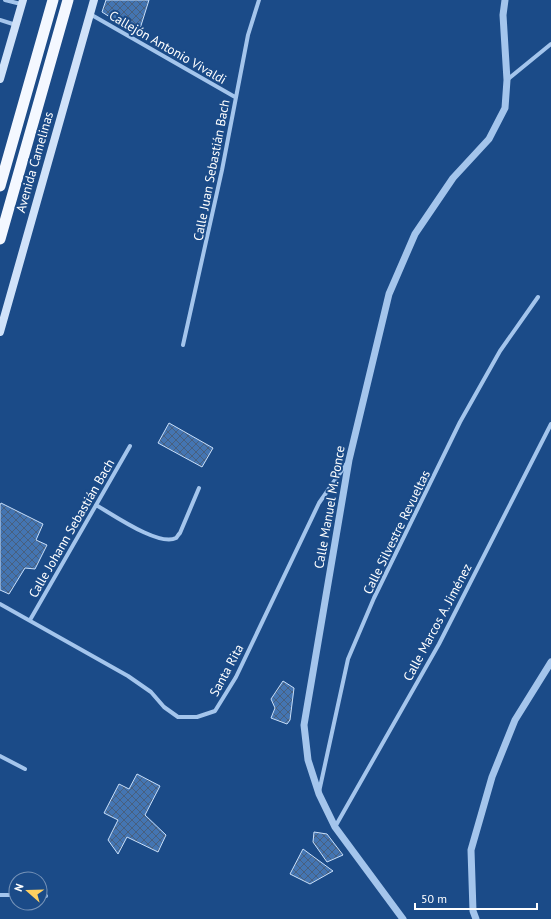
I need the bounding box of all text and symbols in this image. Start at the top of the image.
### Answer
street label: Callejón Antonio Vivaldi [106,7,230,88]
street label: Calle Juan Sebastián Bach [189,98,234,242]
street label: Avenida Camelinas [12,110,57,215]
street label: Calle Manuel M. Ponce [310,444,349,570]
street label: Calle Johann Sebastián Bach [25,456,118,601]
street label: Calle Silvestre Revueltas [359,467,434,597]
street label: Calle Marcos A. Jiménez [399,560,476,684]
street label: Santa Rita [206,641,247,699]
north arrow [8,871,48,911]
text: N [11,882,26,893]
scale bar [415,885,537,911]
text: 50 m [421,891,447,906]

